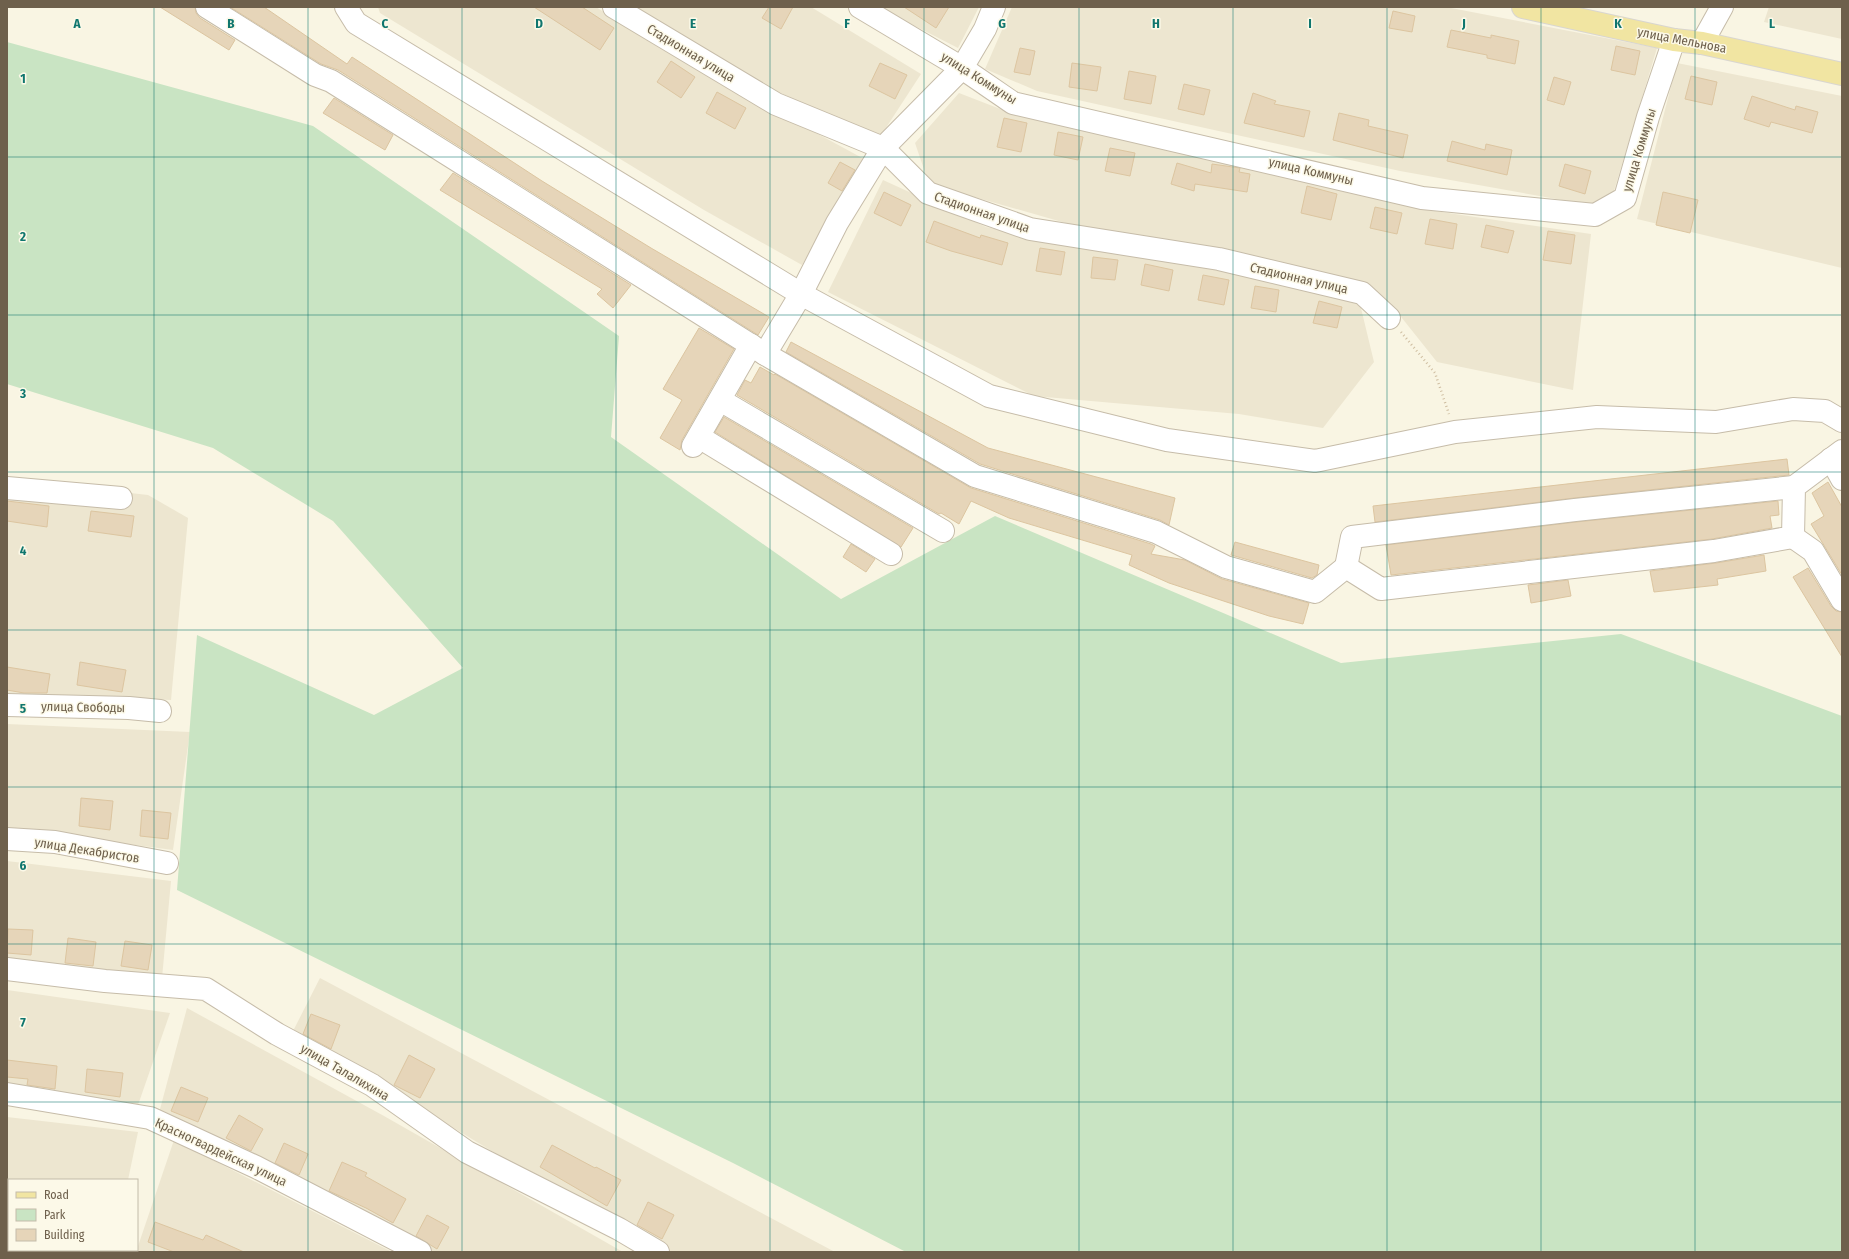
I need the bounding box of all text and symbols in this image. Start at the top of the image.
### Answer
text: A [72,16,81,31]
text: B [227,16,235,31]
text: C [382,16,389,31]
text: D [535,16,543,31]
text: E [690,16,696,31]
text: F [844,16,850,31]
text: G [998,16,1006,31]
text: H [1152,16,1160,31]
text: I [1308,16,1312,31]
text: J [1461,16,1466,31]
text: K [1614,16,1622,31]
text: L [1769,16,1775,31]
street label: Стадионная улица [644,21,738,85]
street label: улица Мельнова [1636,24,1728,56]
street label: улица Коммуны [938,49,1020,107]
text: 1 [20,71,26,86]
street label: улица Коммуны [1619,107,1659,193]
street label: улица Коммуны [1267,154,1355,188]
street label: Стадионная улица [932,189,1032,235]
text: 2 [19,229,26,244]
street label: Стадионная улица [1249,259,1349,297]
text: 3 [19,386,26,401]
text: 4 [20,543,27,558]
street label: улица Свободы [41,699,125,715]
text: 5 [20,701,26,716]
street label: улица Декабристов [33,834,141,866]
text: 6 [20,858,27,873]
text: 7 [20,1015,26,1030]
street label: улица Талалихина [298,1040,392,1104]
street label: Красногвардейская улица [153,1115,289,1189]
legend [8,1179,138,1251]
text: Road [44,1188,69,1202]
text: Park [44,1208,66,1222]
text: Building [44,1228,85,1242]

